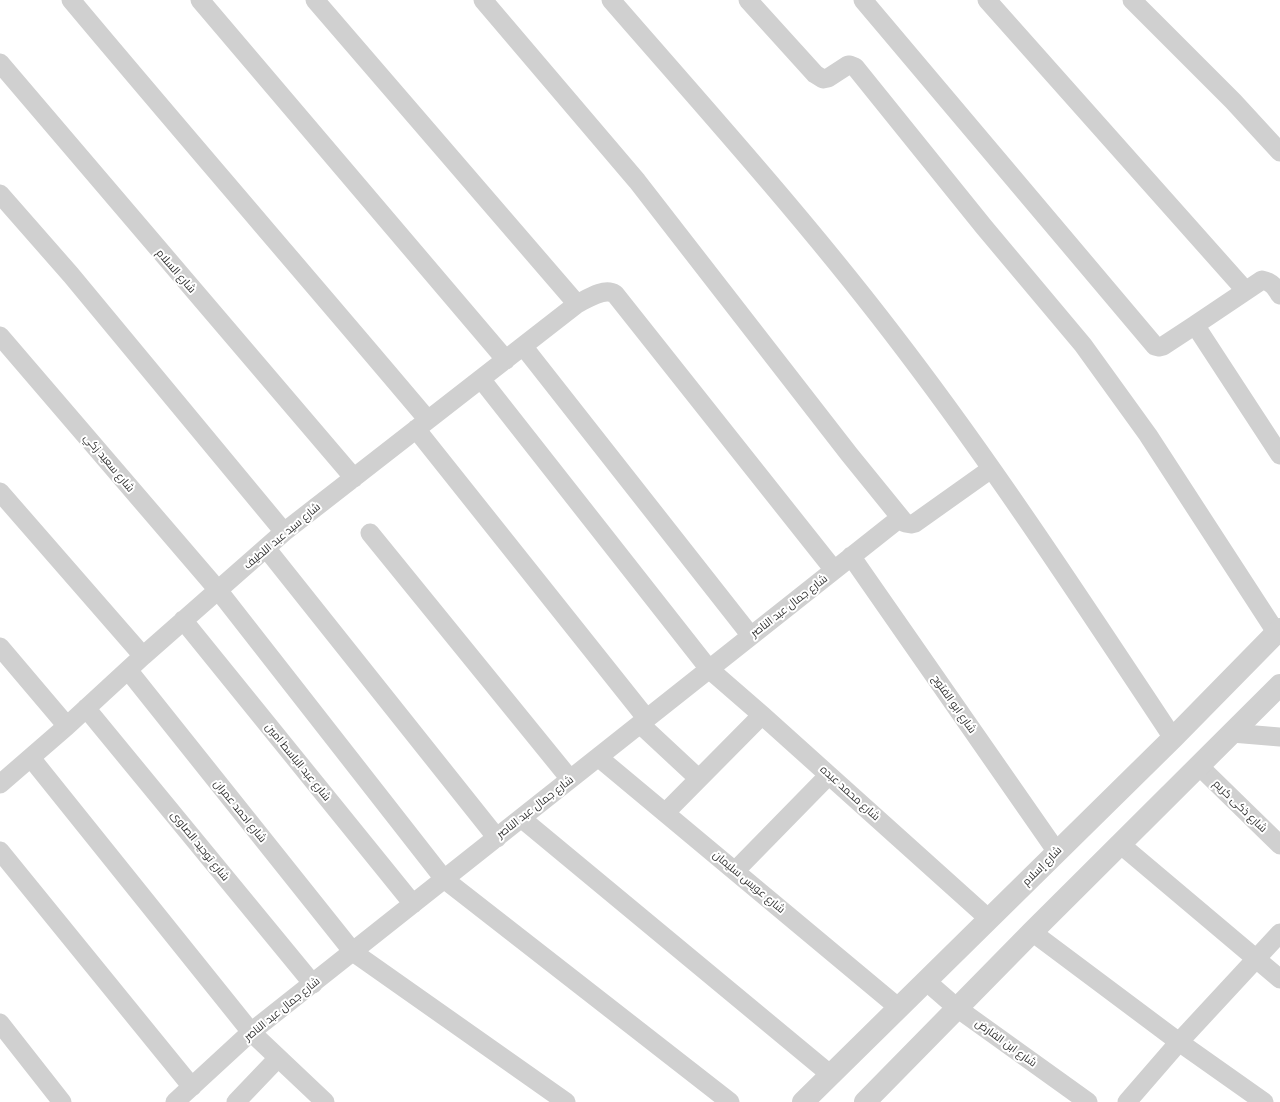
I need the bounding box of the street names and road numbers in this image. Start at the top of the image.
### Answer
street label: شارع السلام [153,246,199,296]
street label: شارع سعيد زكي [81,431,137,495]
street label: شارع سيد عبد اللطيف [241,500,323,572]
street label: شارع جمال عبد الناصر [748,572,830,640]
street label: شارع ابو الفتوح [929,672,979,736]
street label: شارع عبد الباسط امين [263,720,333,804]
street label: شارع محمد عبده [817,763,883,823]
street label: شارع جمال عبد الناصر [494,773,576,841]
street label: شارع احمد عمران [211,777,269,845]
street label: شارع ذكى كريم [1210,777,1270,835]
street label: شارع توحيد الصاوى [168,809,232,883]
street label: شارع إسلام [1020,844,1064,888]
street label: شارع عويس سليمان [710,848,788,916]
street label: شارع جمال عبد الناصر [241,974,323,1044]
street label: شارع ابن الفارض [973,1016,1039,1070]

